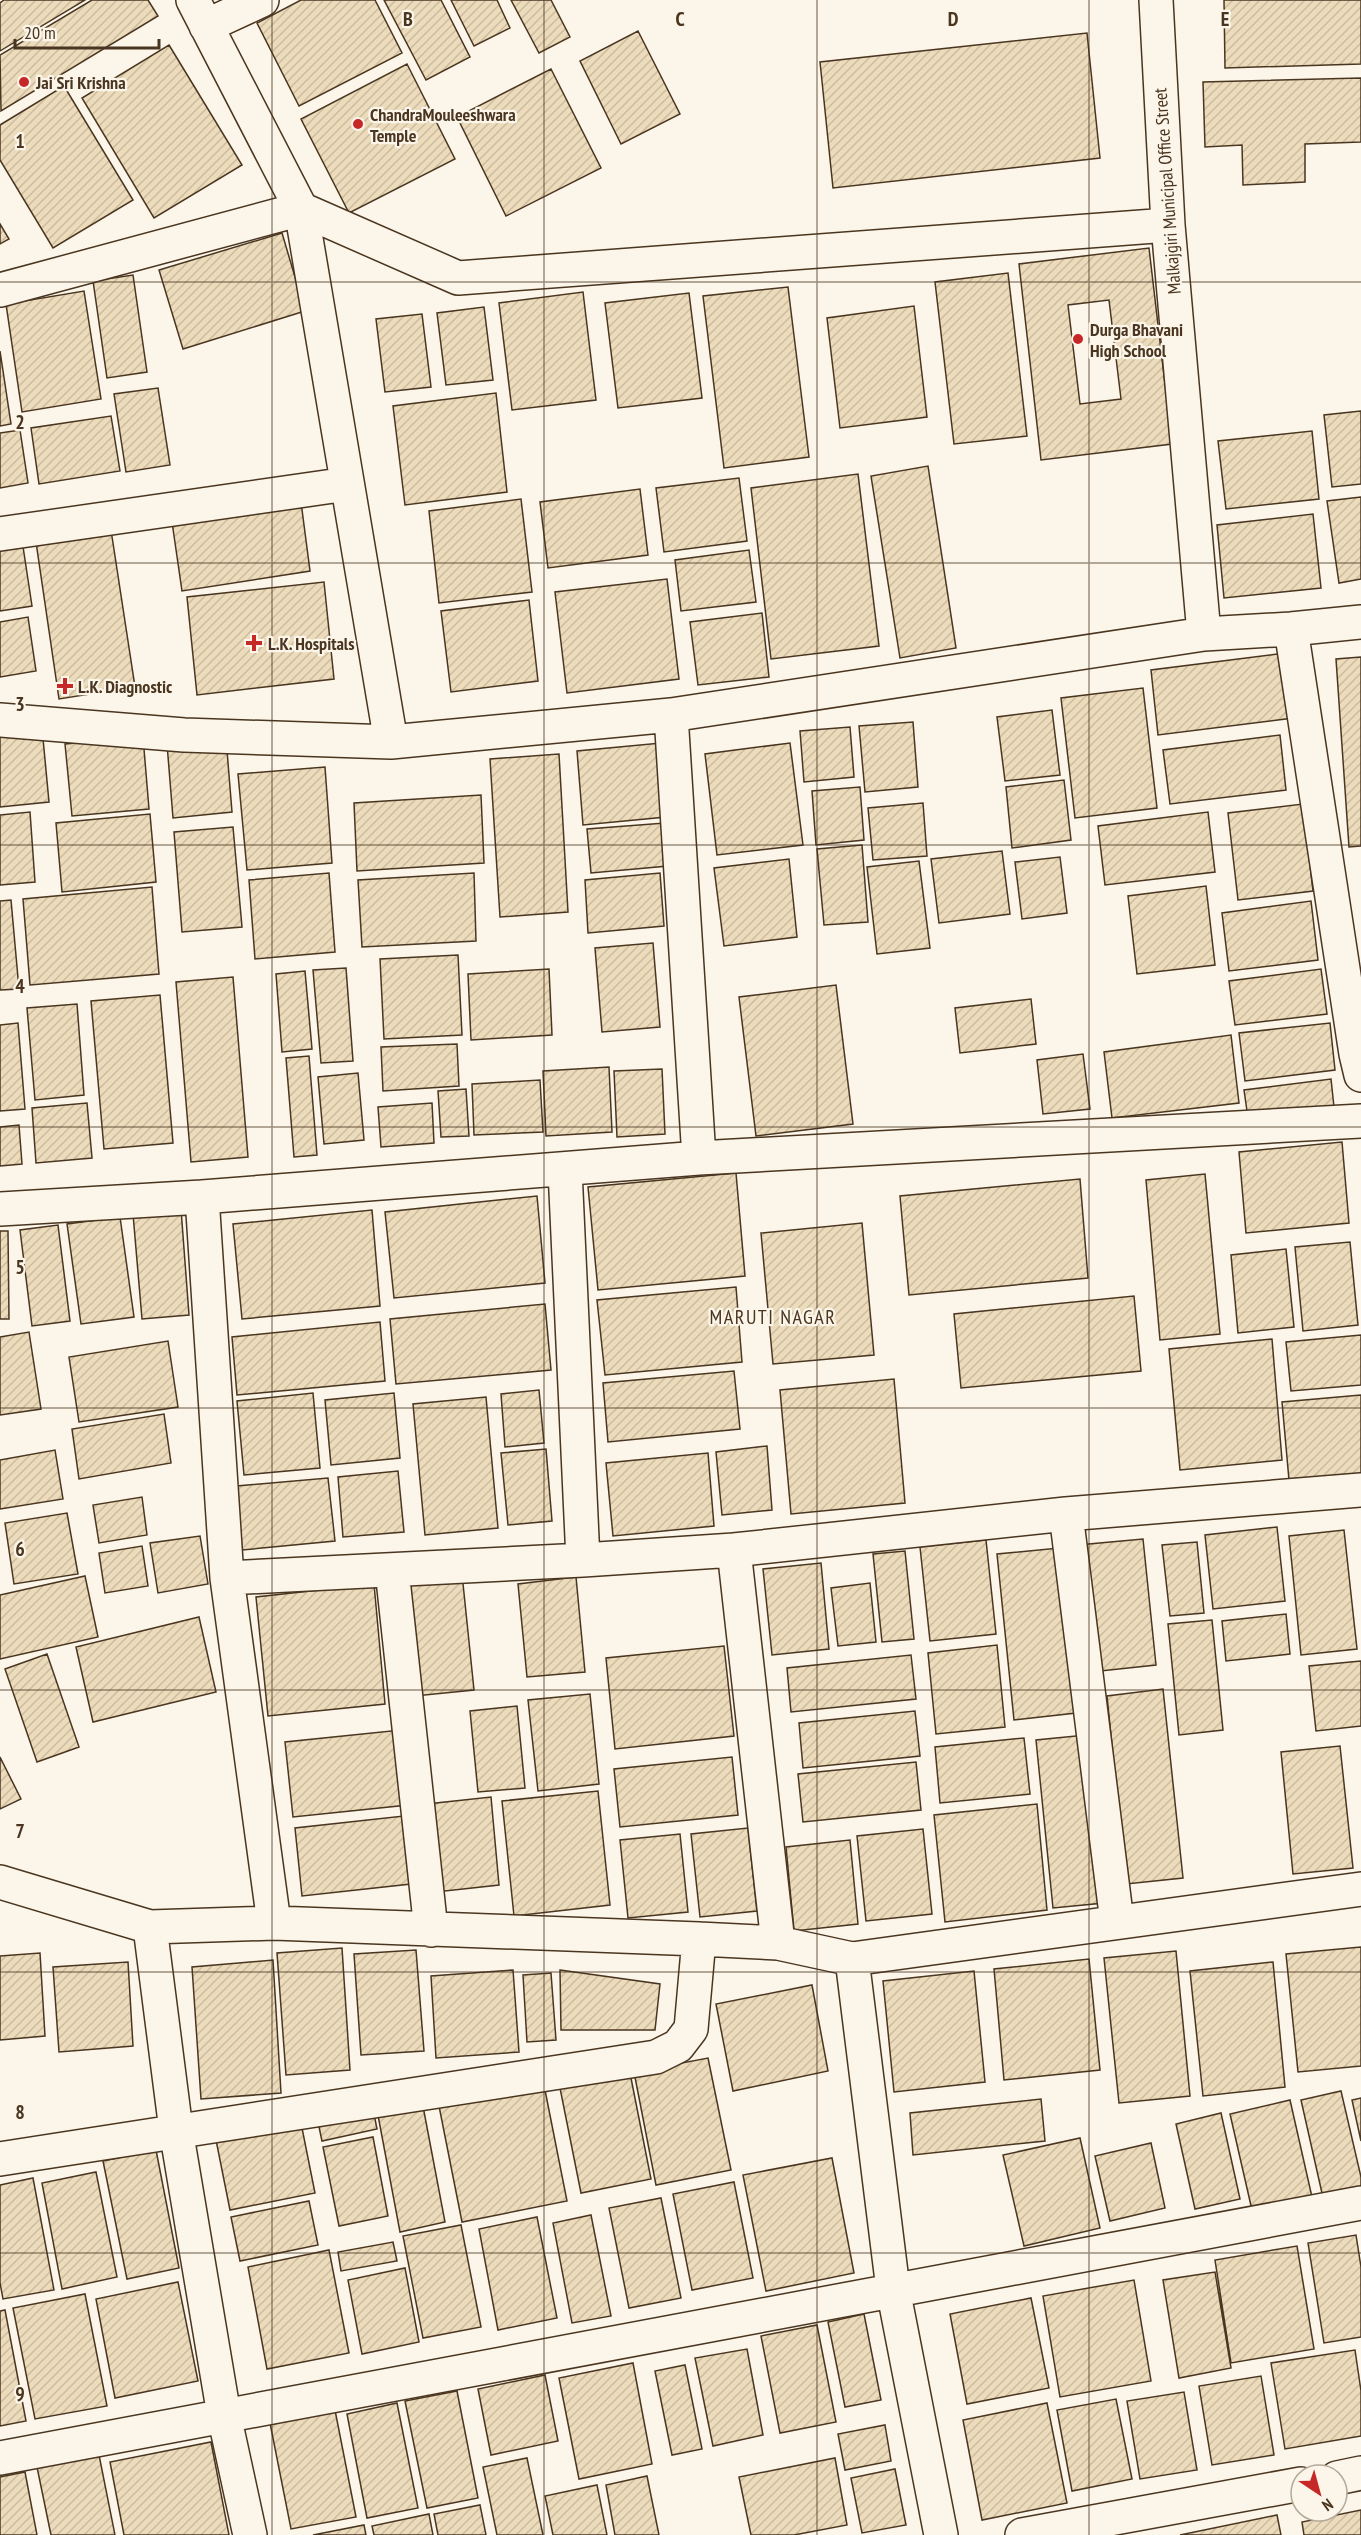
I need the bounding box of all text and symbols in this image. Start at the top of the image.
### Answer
text: B [403,6,413,32]
text: C [675,6,685,32]
text: D [948,6,959,32]
text: E [1221,6,1229,32]
scale bar [15,12,159,50]
text: 20 m [24,21,56,44]
place label: Jai Sri Krishna [35,71,126,94]
marker: Jai Sri Krishna [17,75,31,89]
street label: Malkajgiri Municipal Office Street [1148,87,1186,295]
place label: ChandraMouleeshwara Temple [370,103,516,147]
marker: ChandraMouleeshwara Temple [351,117,365,131]
text: 1 [15,128,25,154]
place label: Durga Bhavani High School [1090,318,1183,362]
marker: Durga Bhavani High School [1071,332,1085,346]
text: 2 [15,409,25,435]
place label: L.K. Hospitals [268,632,355,655]
marker: L.K. Hospitals [245,634,263,652]
place label: L.K. Diagnostic [78,675,173,698]
marker: L.K. Diagnostic [56,677,74,695]
text: 3 [15,691,25,717]
text: 4 [15,973,25,999]
text: 5 [15,1254,25,1280]
district label: MARUTI NAGAR [710,1304,836,1330]
text: 6 [15,1536,25,1562]
text: 7 [15,1818,25,1844]
text: 8 [15,2099,25,2125]
text: 9 [15,2381,25,2407]
north arrow [1289,2463,1349,2523]
text: N [1318,2495,1337,2516]

